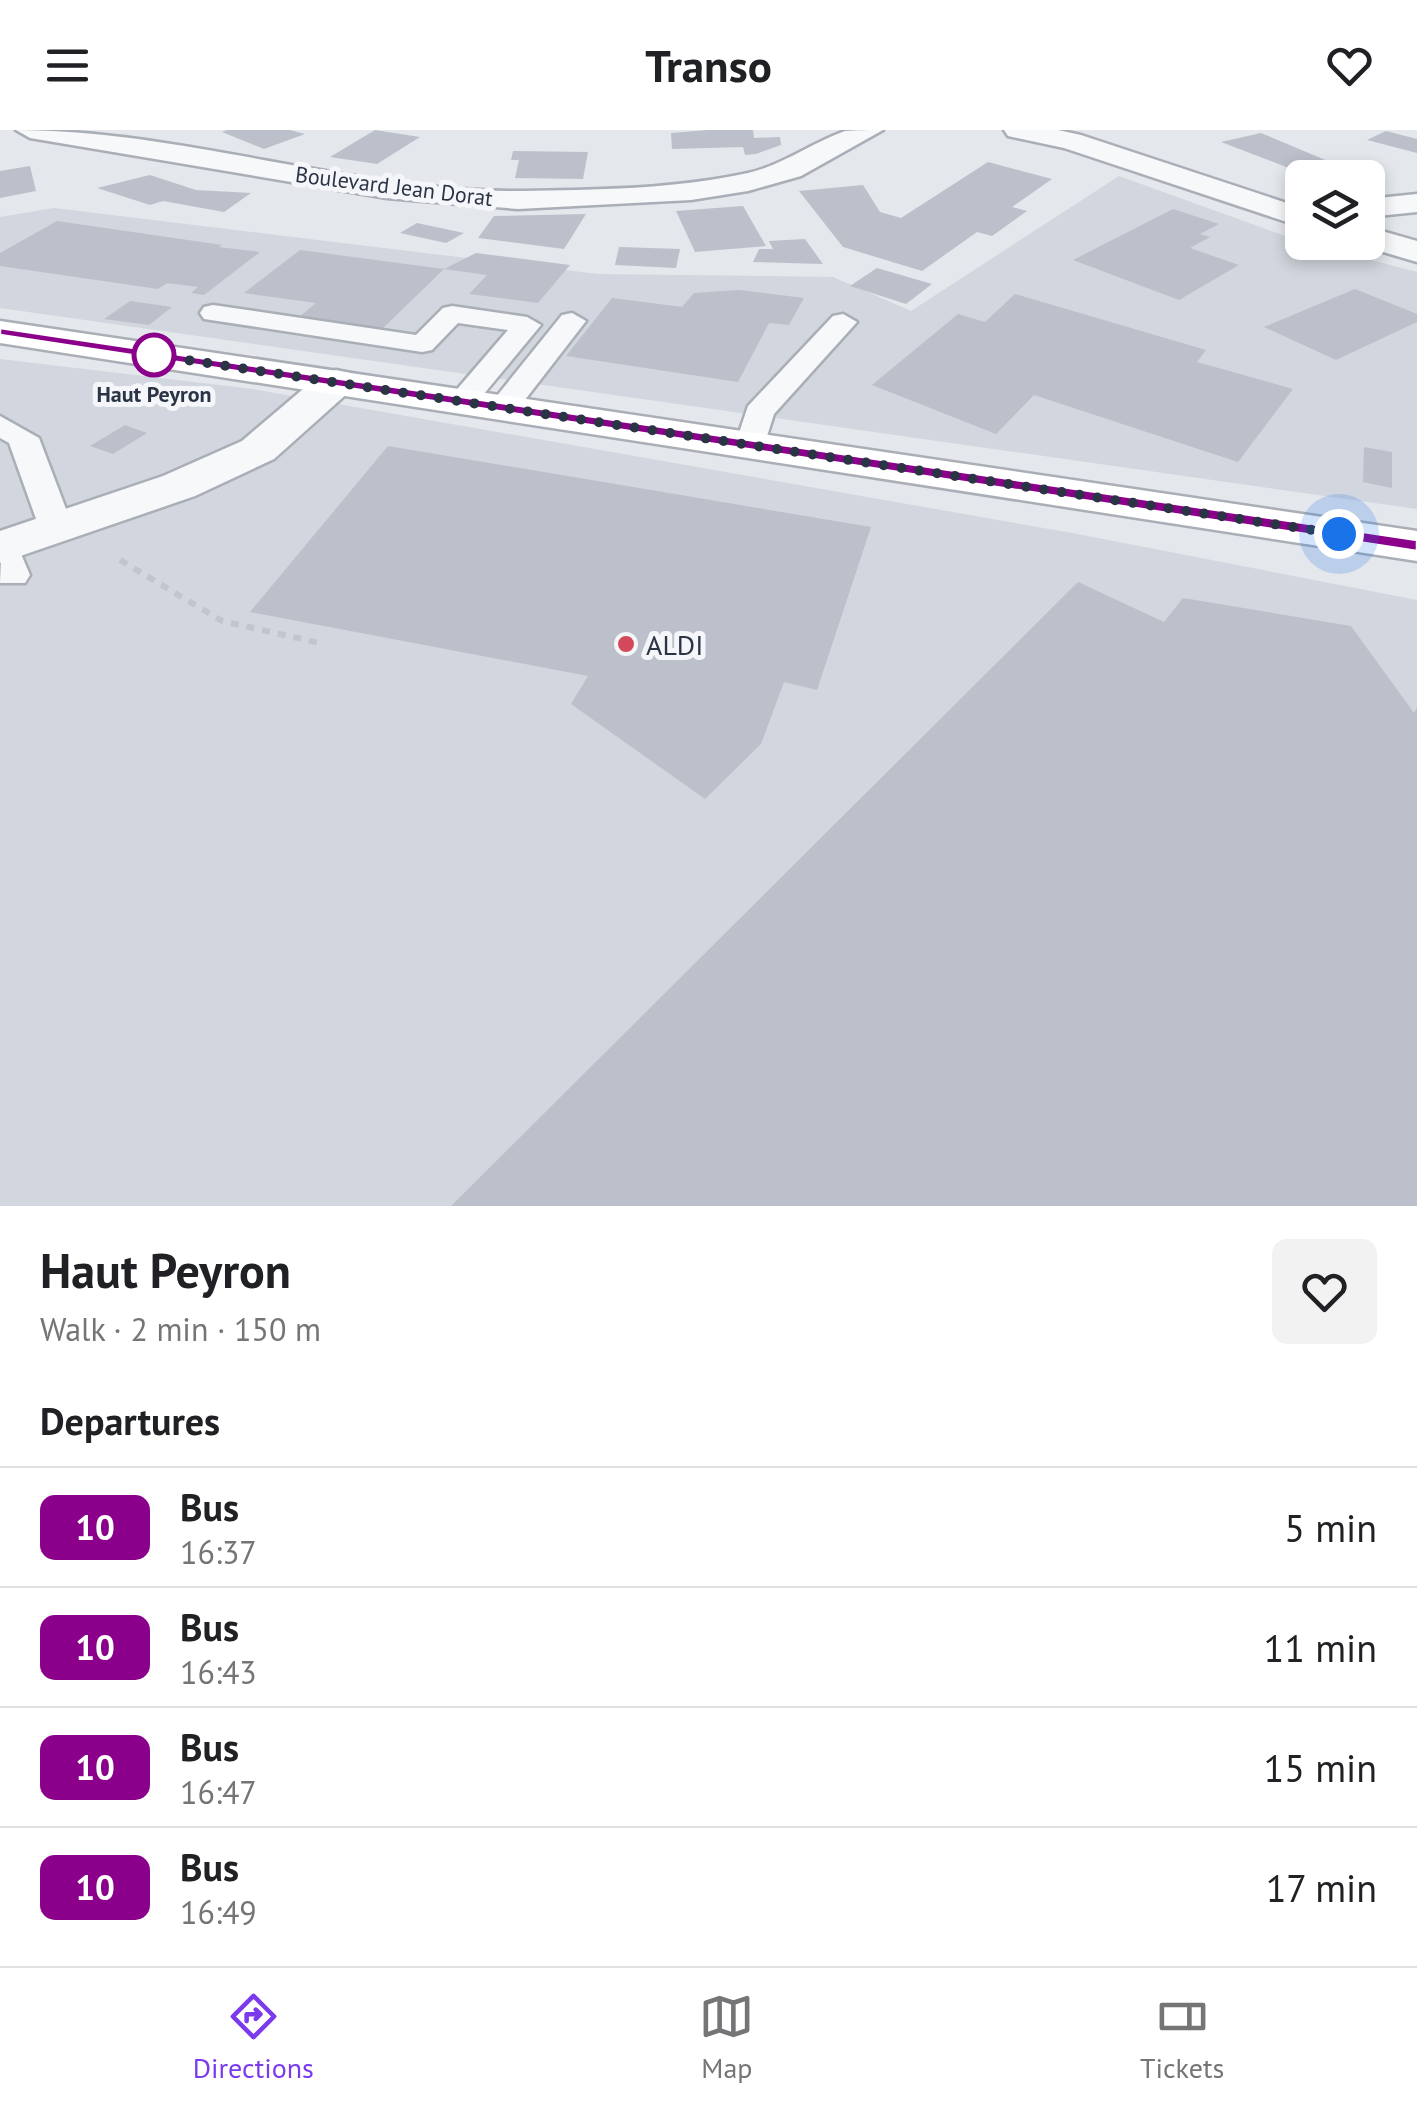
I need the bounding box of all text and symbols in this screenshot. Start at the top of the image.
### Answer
text: Transo [645,36,772,94]
icon: menu [40,38,95,93]
icon: heart [1322,38,1377,93]
street label: Boulevard Jean Dorat [294,160,495,212]
map controls [1285,160,1385,260]
button: layers [1285,160,1385,260]
marker: Haut Peyron [133,334,175,376]
place label: Haut Peyron [96,380,212,408]
your location [1314,509,1364,559]
place label: ALDI [646,626,703,663]
marker: ALDI [615,633,637,655]
text: Haut Peyron [40,1239,291,1301]
button: heart [1272,1239,1377,1344]
text: Walk · 2 min · 150 m [40,1308,321,1350]
text: Departures [40,1396,220,1445]
text: Bus [180,1482,239,1531]
text: 5 min [1284,1503,1377,1552]
text: 10 [75,1504,115,1550]
text: 16:37 [180,1531,257,1573]
text: Bus [180,1602,239,1651]
text: 11 min [1264,1623,1377,1672]
text: 10 [75,1624,115,1670]
text: 16:43 [180,1651,257,1693]
text: Bus [180,1722,239,1771]
text: 15 min [1264,1743,1377,1792]
text: 10 [75,1744,115,1790]
text: 16:47 [180,1771,257,1813]
text: Bus [180,1842,239,1891]
text: 17 min [1266,1863,1377,1912]
text: 10 [75,1864,115,1910]
text: 16:49 [180,1891,257,1933]
tab: Directions [193,1989,314,2086]
tab: Map [699,1989,754,2086]
tab: Tickets [1140,1989,1224,2086]

